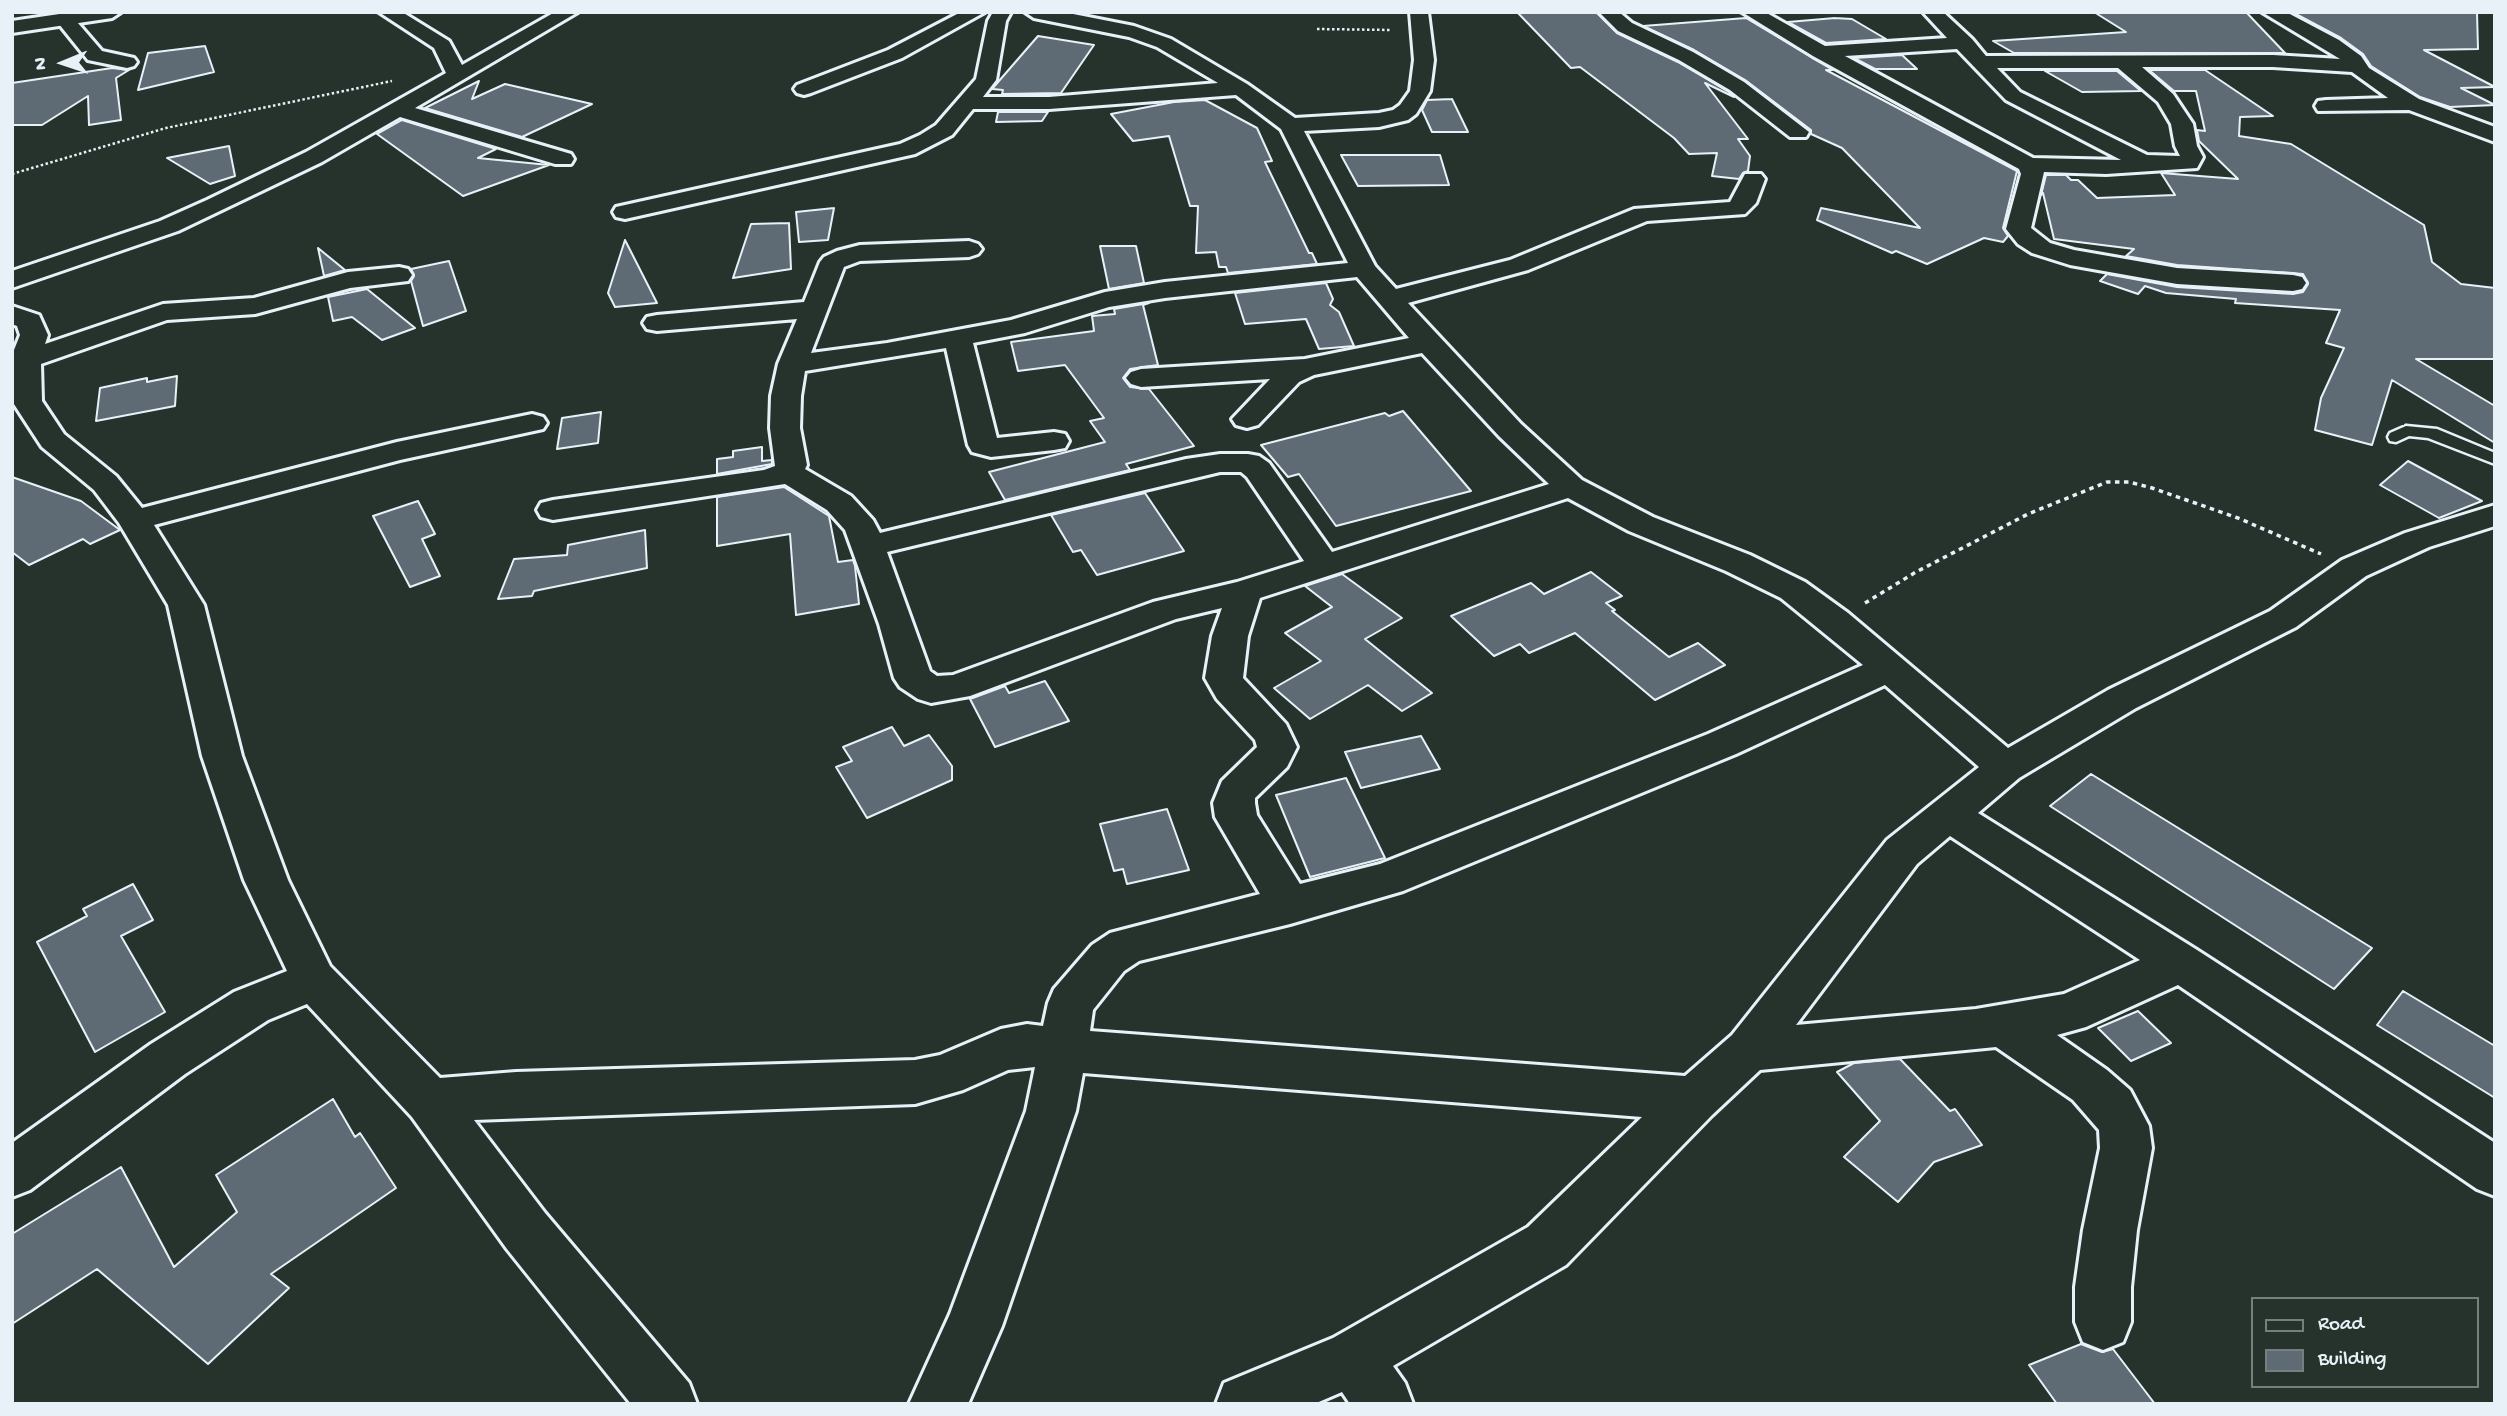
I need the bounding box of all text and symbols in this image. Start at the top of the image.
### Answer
north arrow [28,28,98,98]
text: N [30,57,53,70]
legend [2252,1297,2479,1388]
text: Road [2318,1313,2364,1338]
text: Building [2318,1348,2387,1373]

